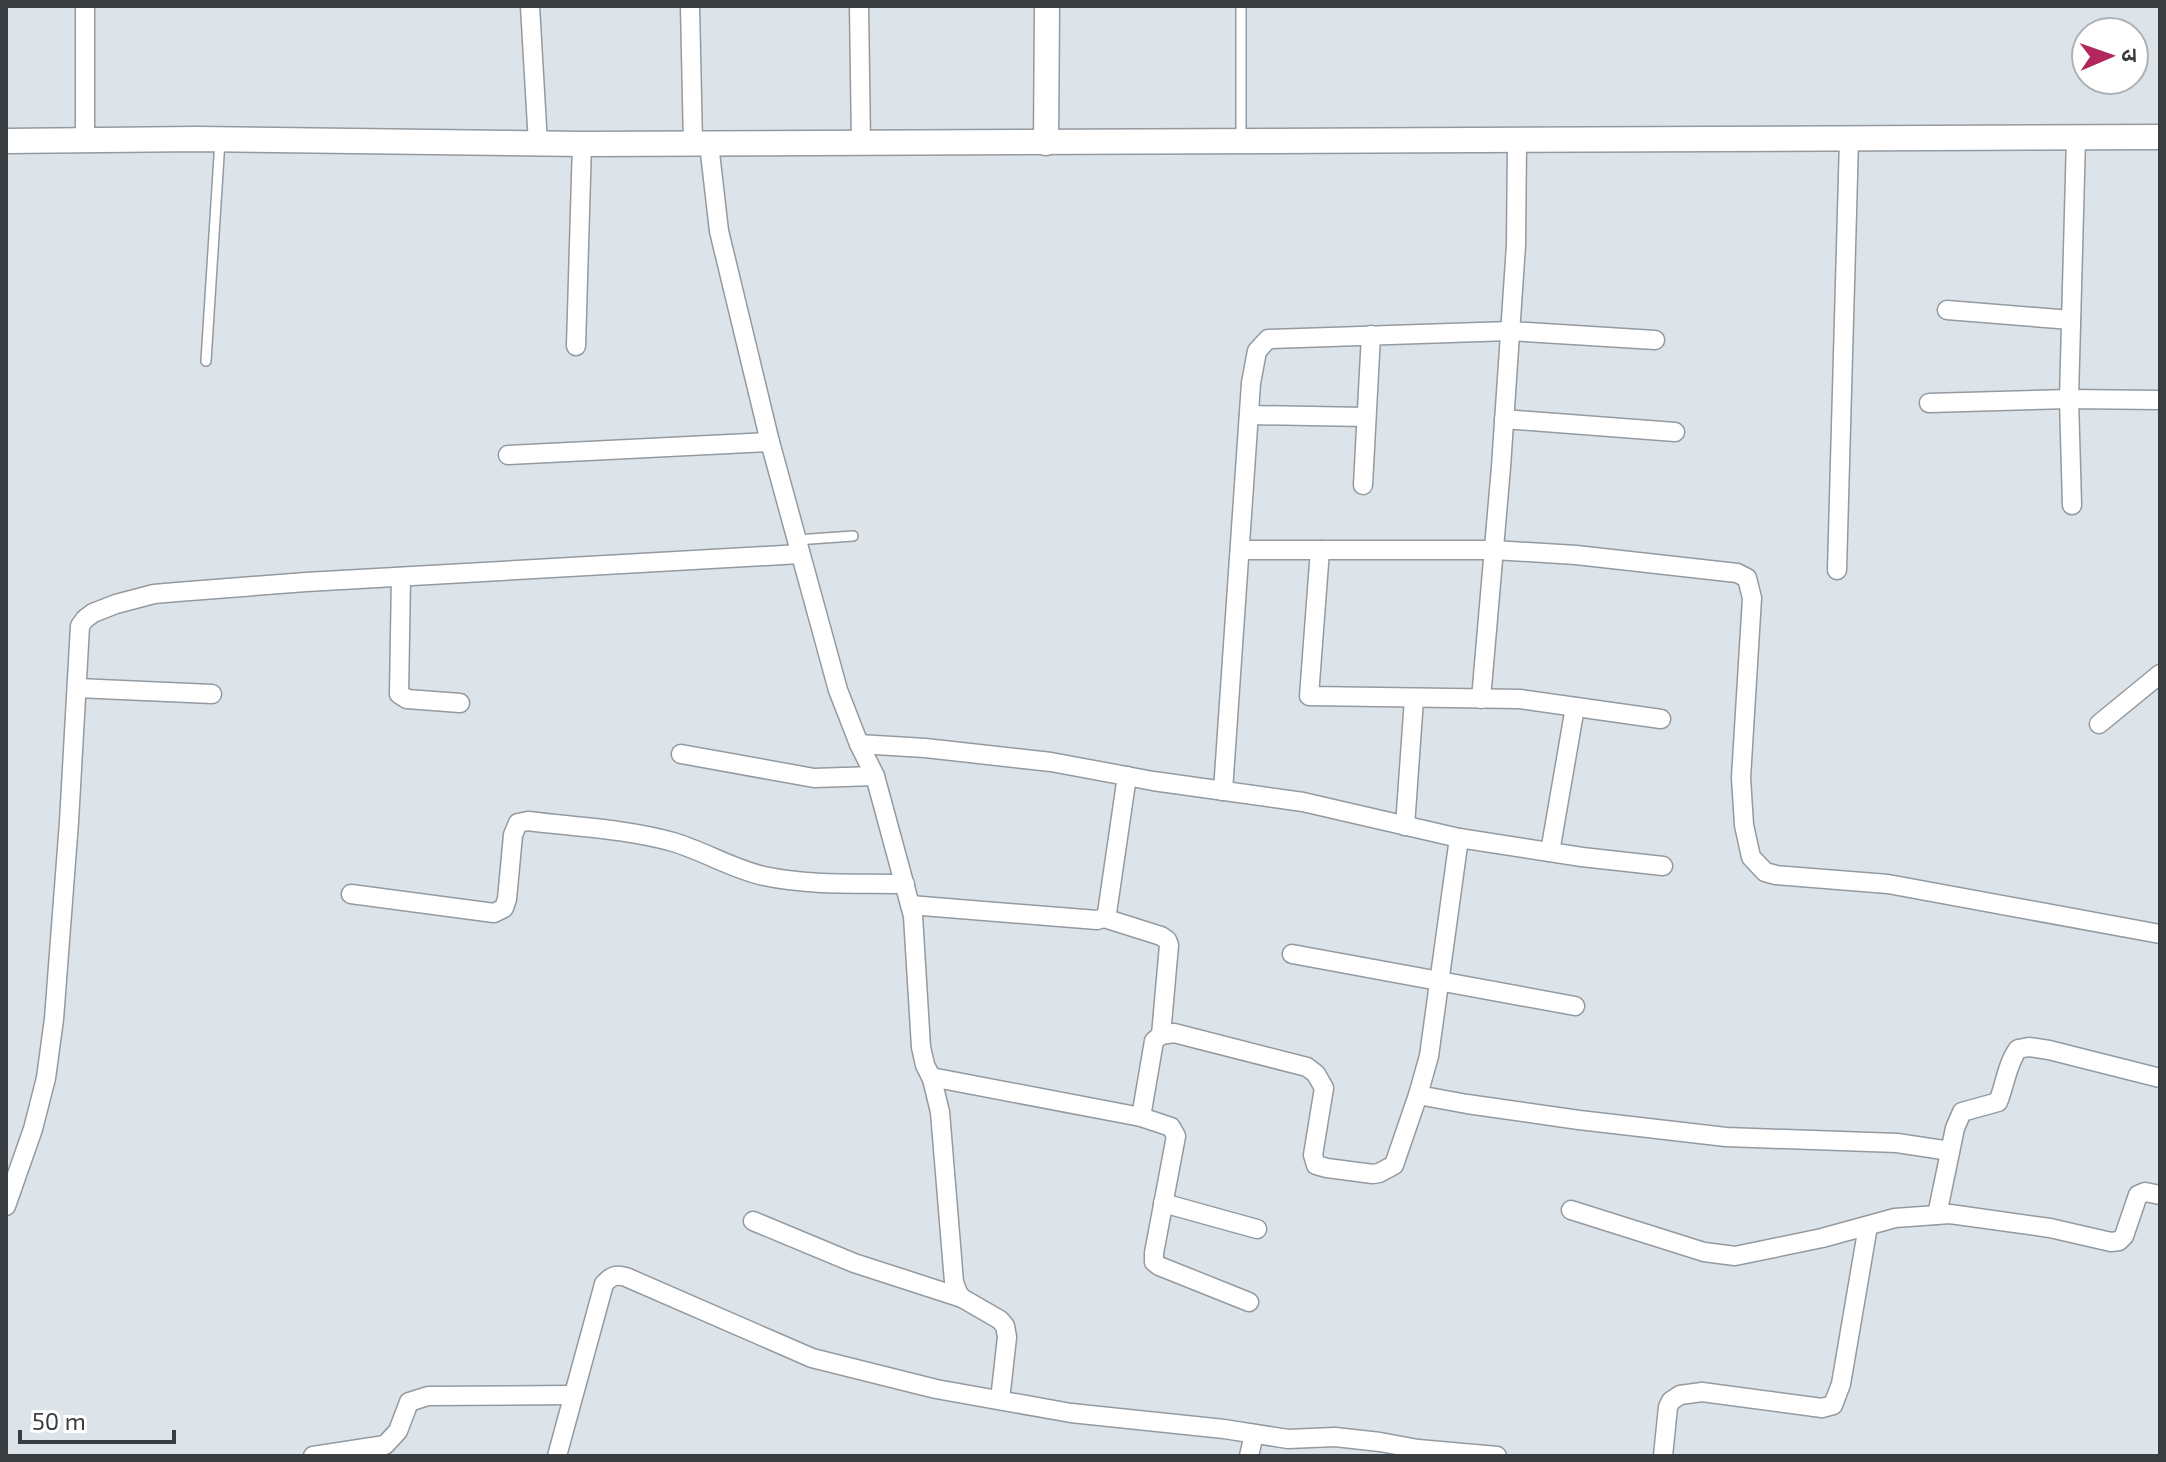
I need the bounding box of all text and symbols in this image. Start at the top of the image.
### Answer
north arrow [2070,16,2150,96]
text: उ [2118,48,2144,63]
scale bar [20,1394,174,1444]
text: 50 m [32,1406,86,1435]

